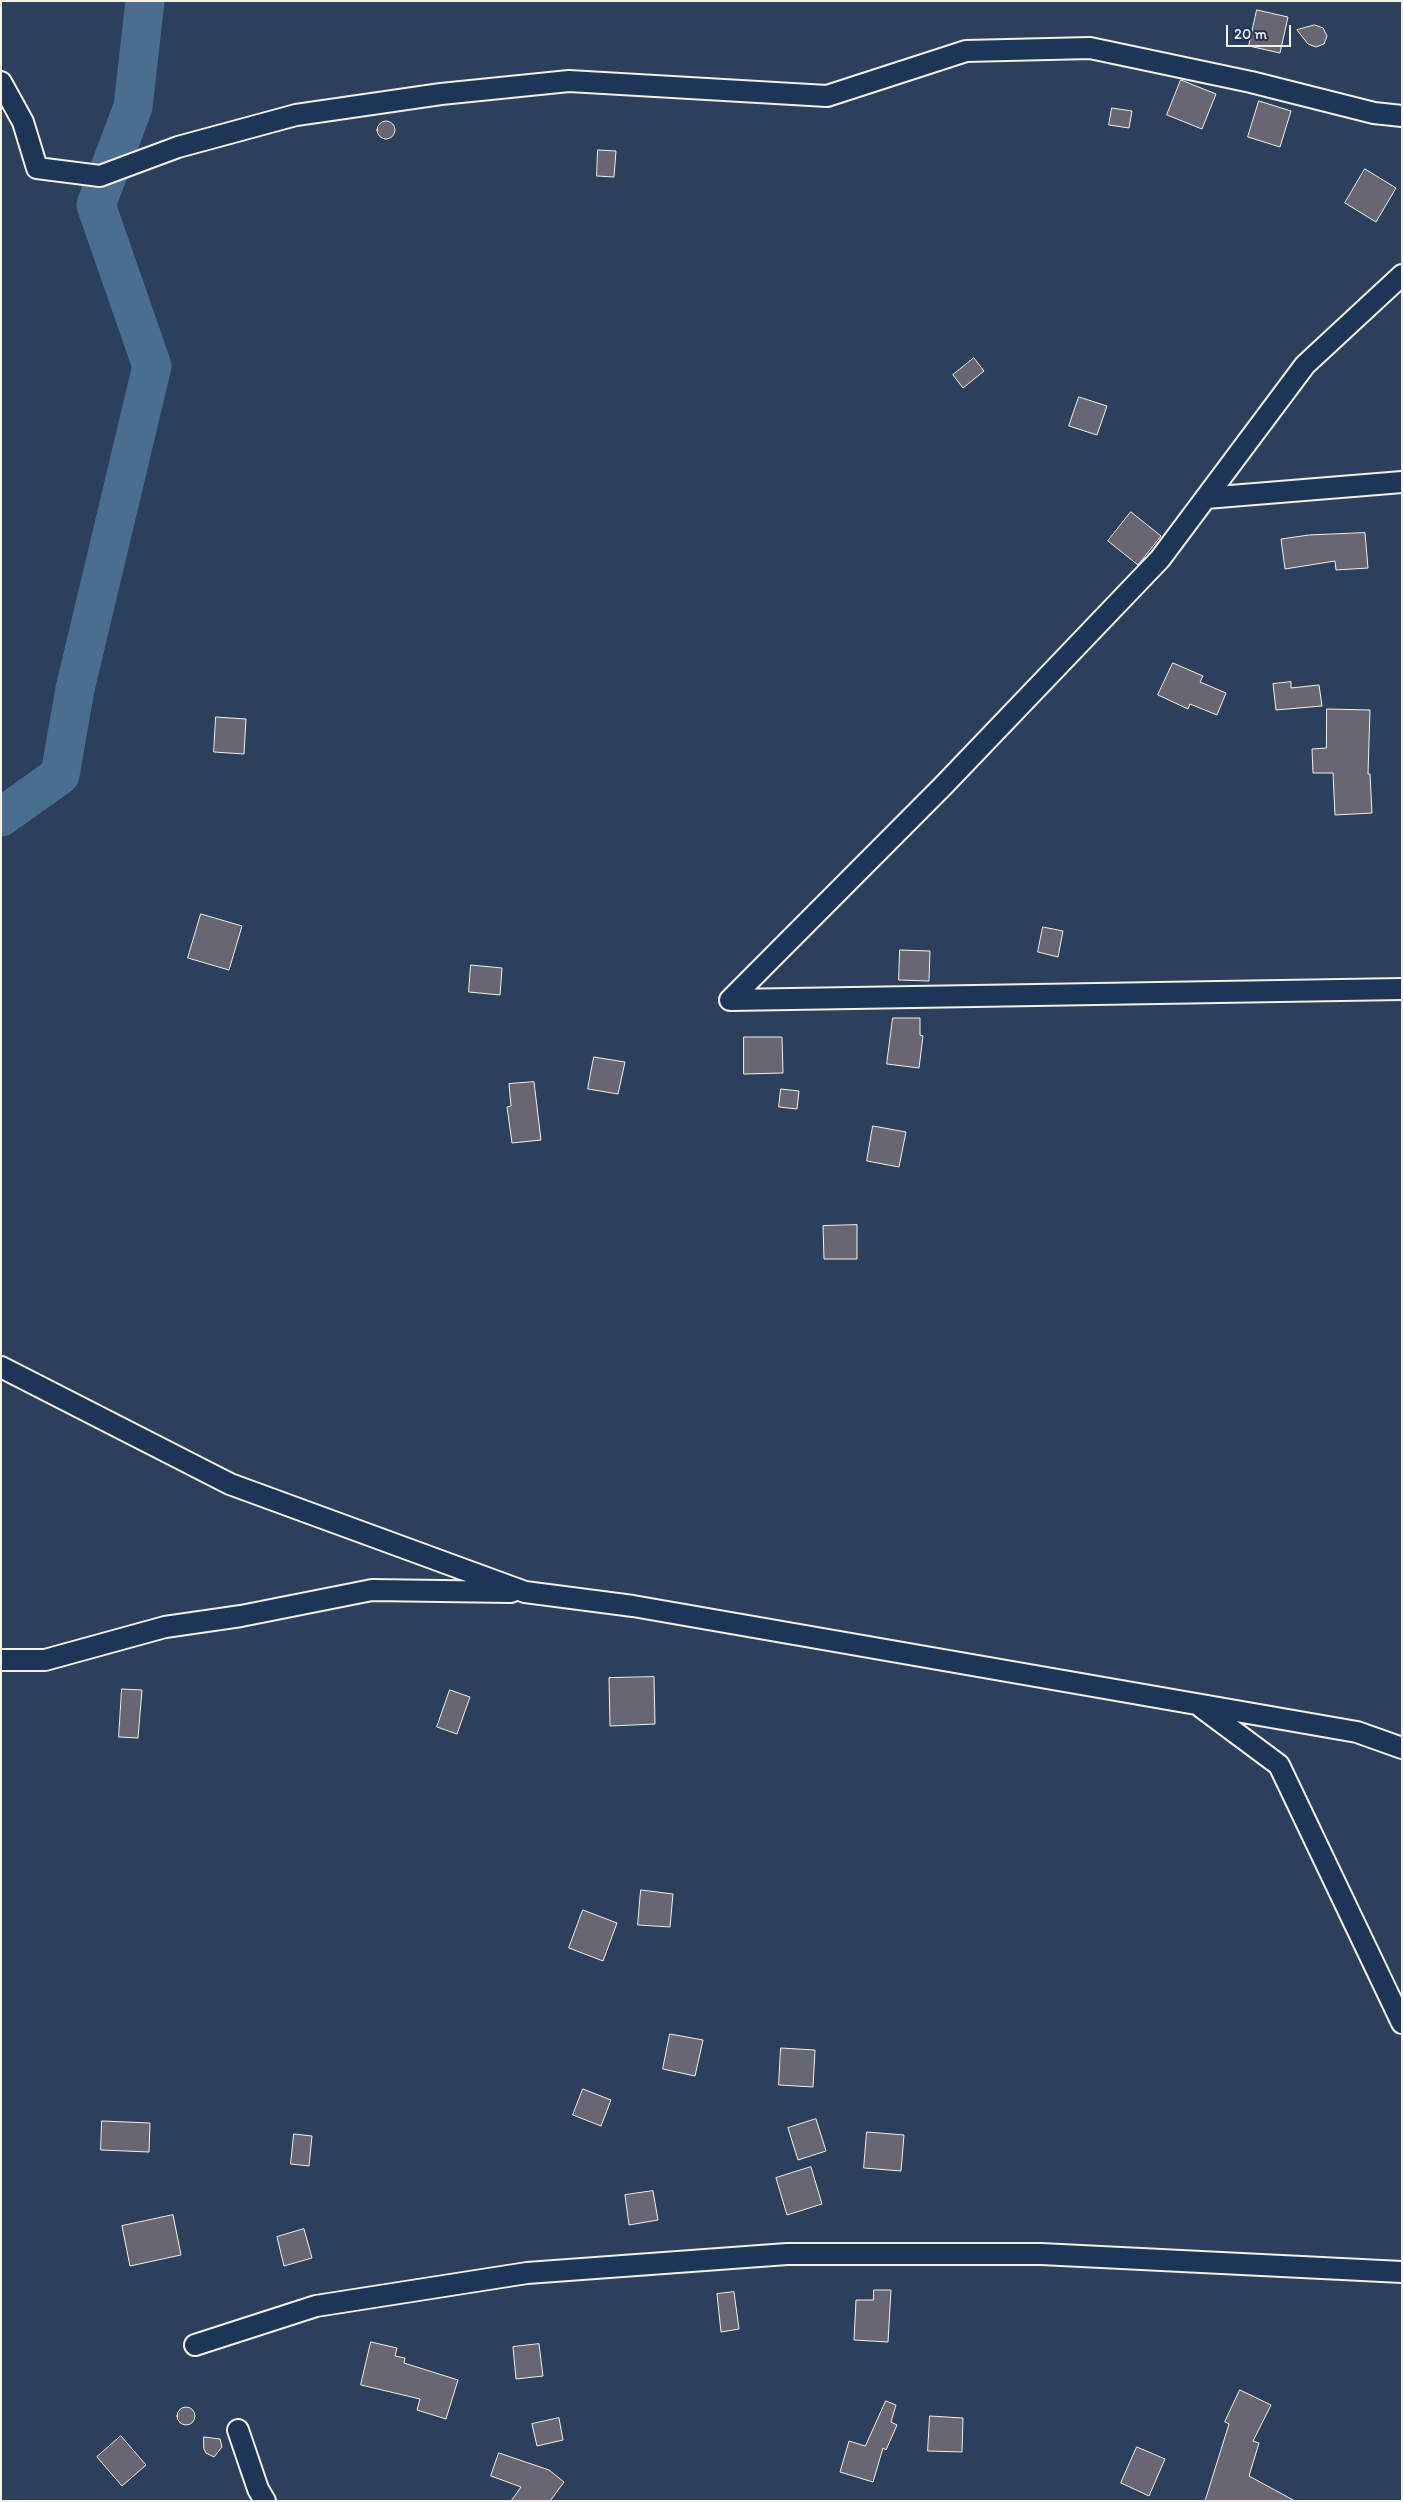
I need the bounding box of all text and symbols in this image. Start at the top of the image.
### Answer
scale bar [1228,15,1293,47]
text: 20 m [1234,25,1267,43]

